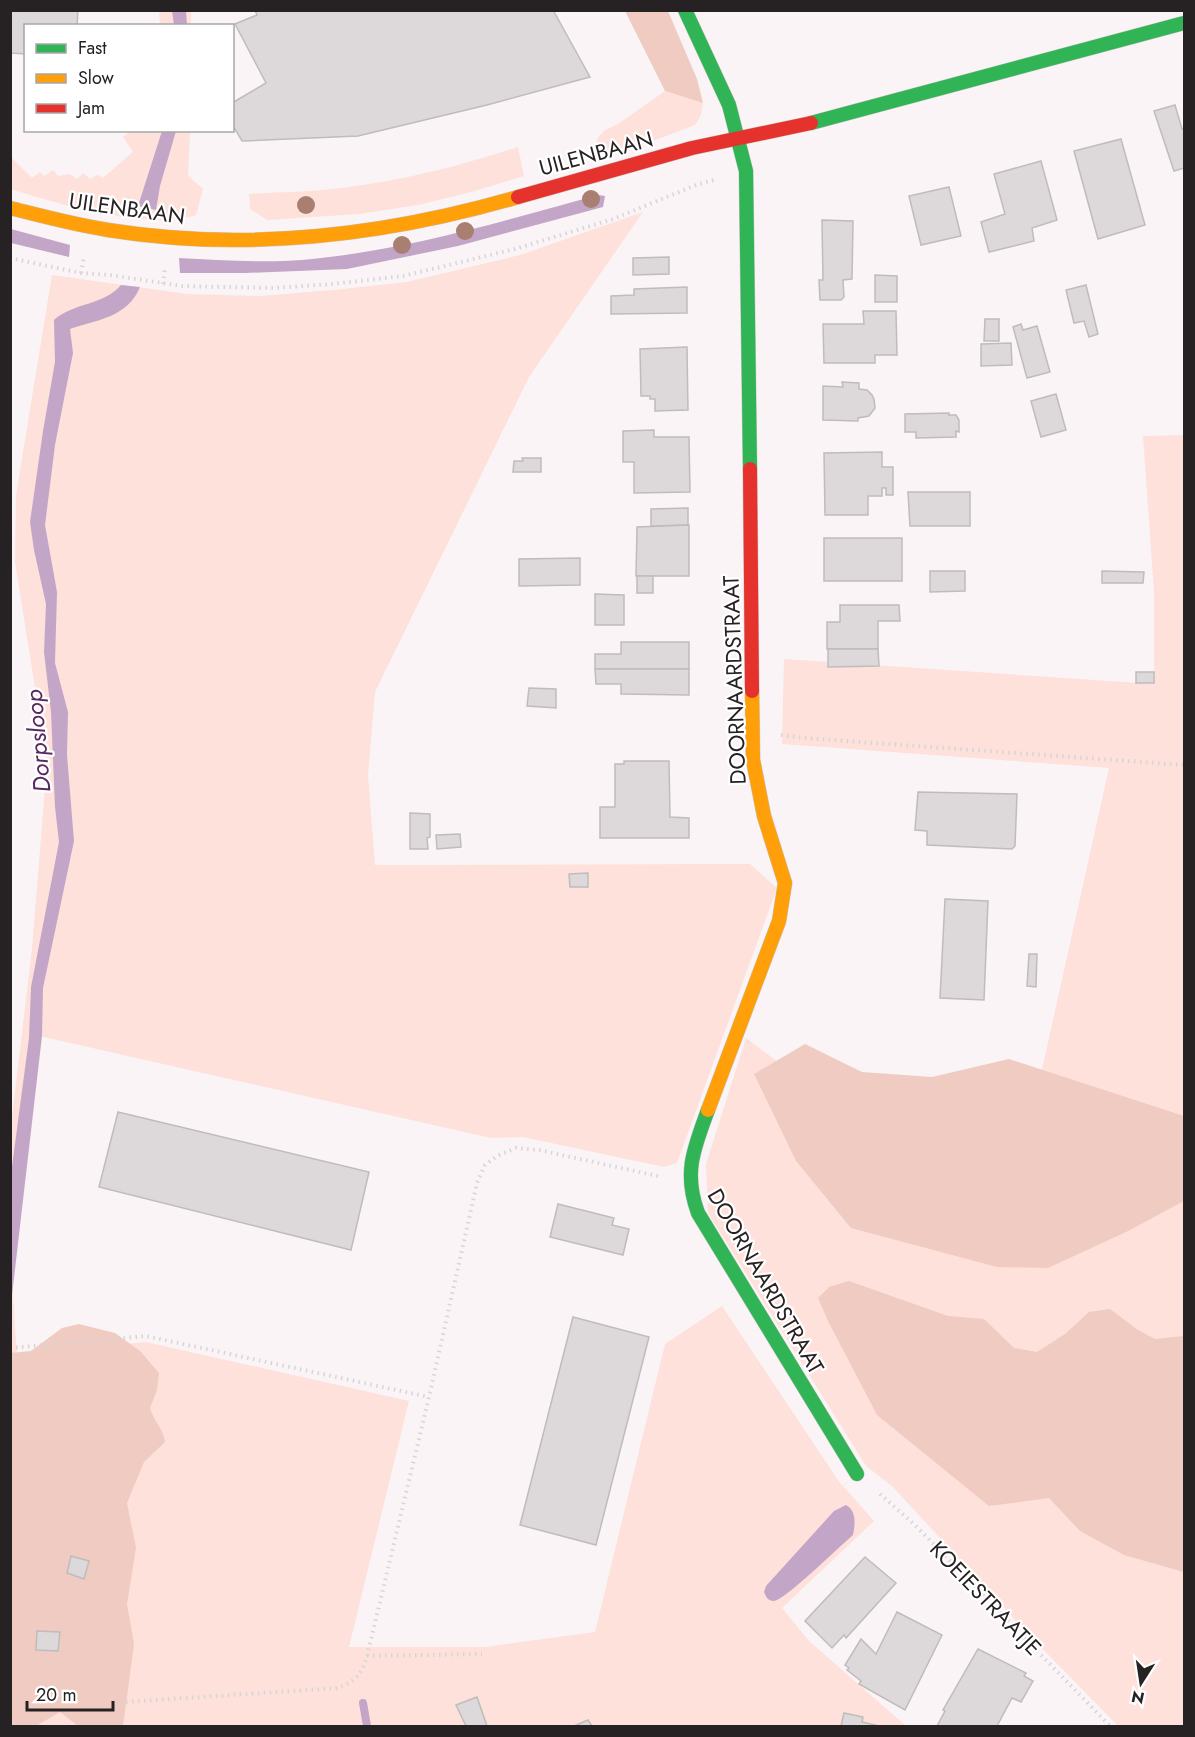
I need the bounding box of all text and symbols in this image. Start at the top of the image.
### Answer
legend [24,24,234,132]
text: Fast [78,35,107,61]
text: Slow [78,65,115,91]
text: Jam [76,95,105,121]
street label: UILENBAAN [535,122,657,184]
street label: UILENBAAN [67,184,187,232]
street label: DOORNAARDSTRAAT [714,574,754,785]
water label: Dorpsloop [16,688,59,794]
street label: DOORNAARDSTRAAT [700,1182,833,1380]
street label: KOEIESTRAATJE [923,1533,1049,1663]
north arrow [1111,1653,1171,1713]
scale bar [27,1674,112,1712]
text: 20 m [36,1682,76,1708]
text: N [1129,1685,1147,1710]

